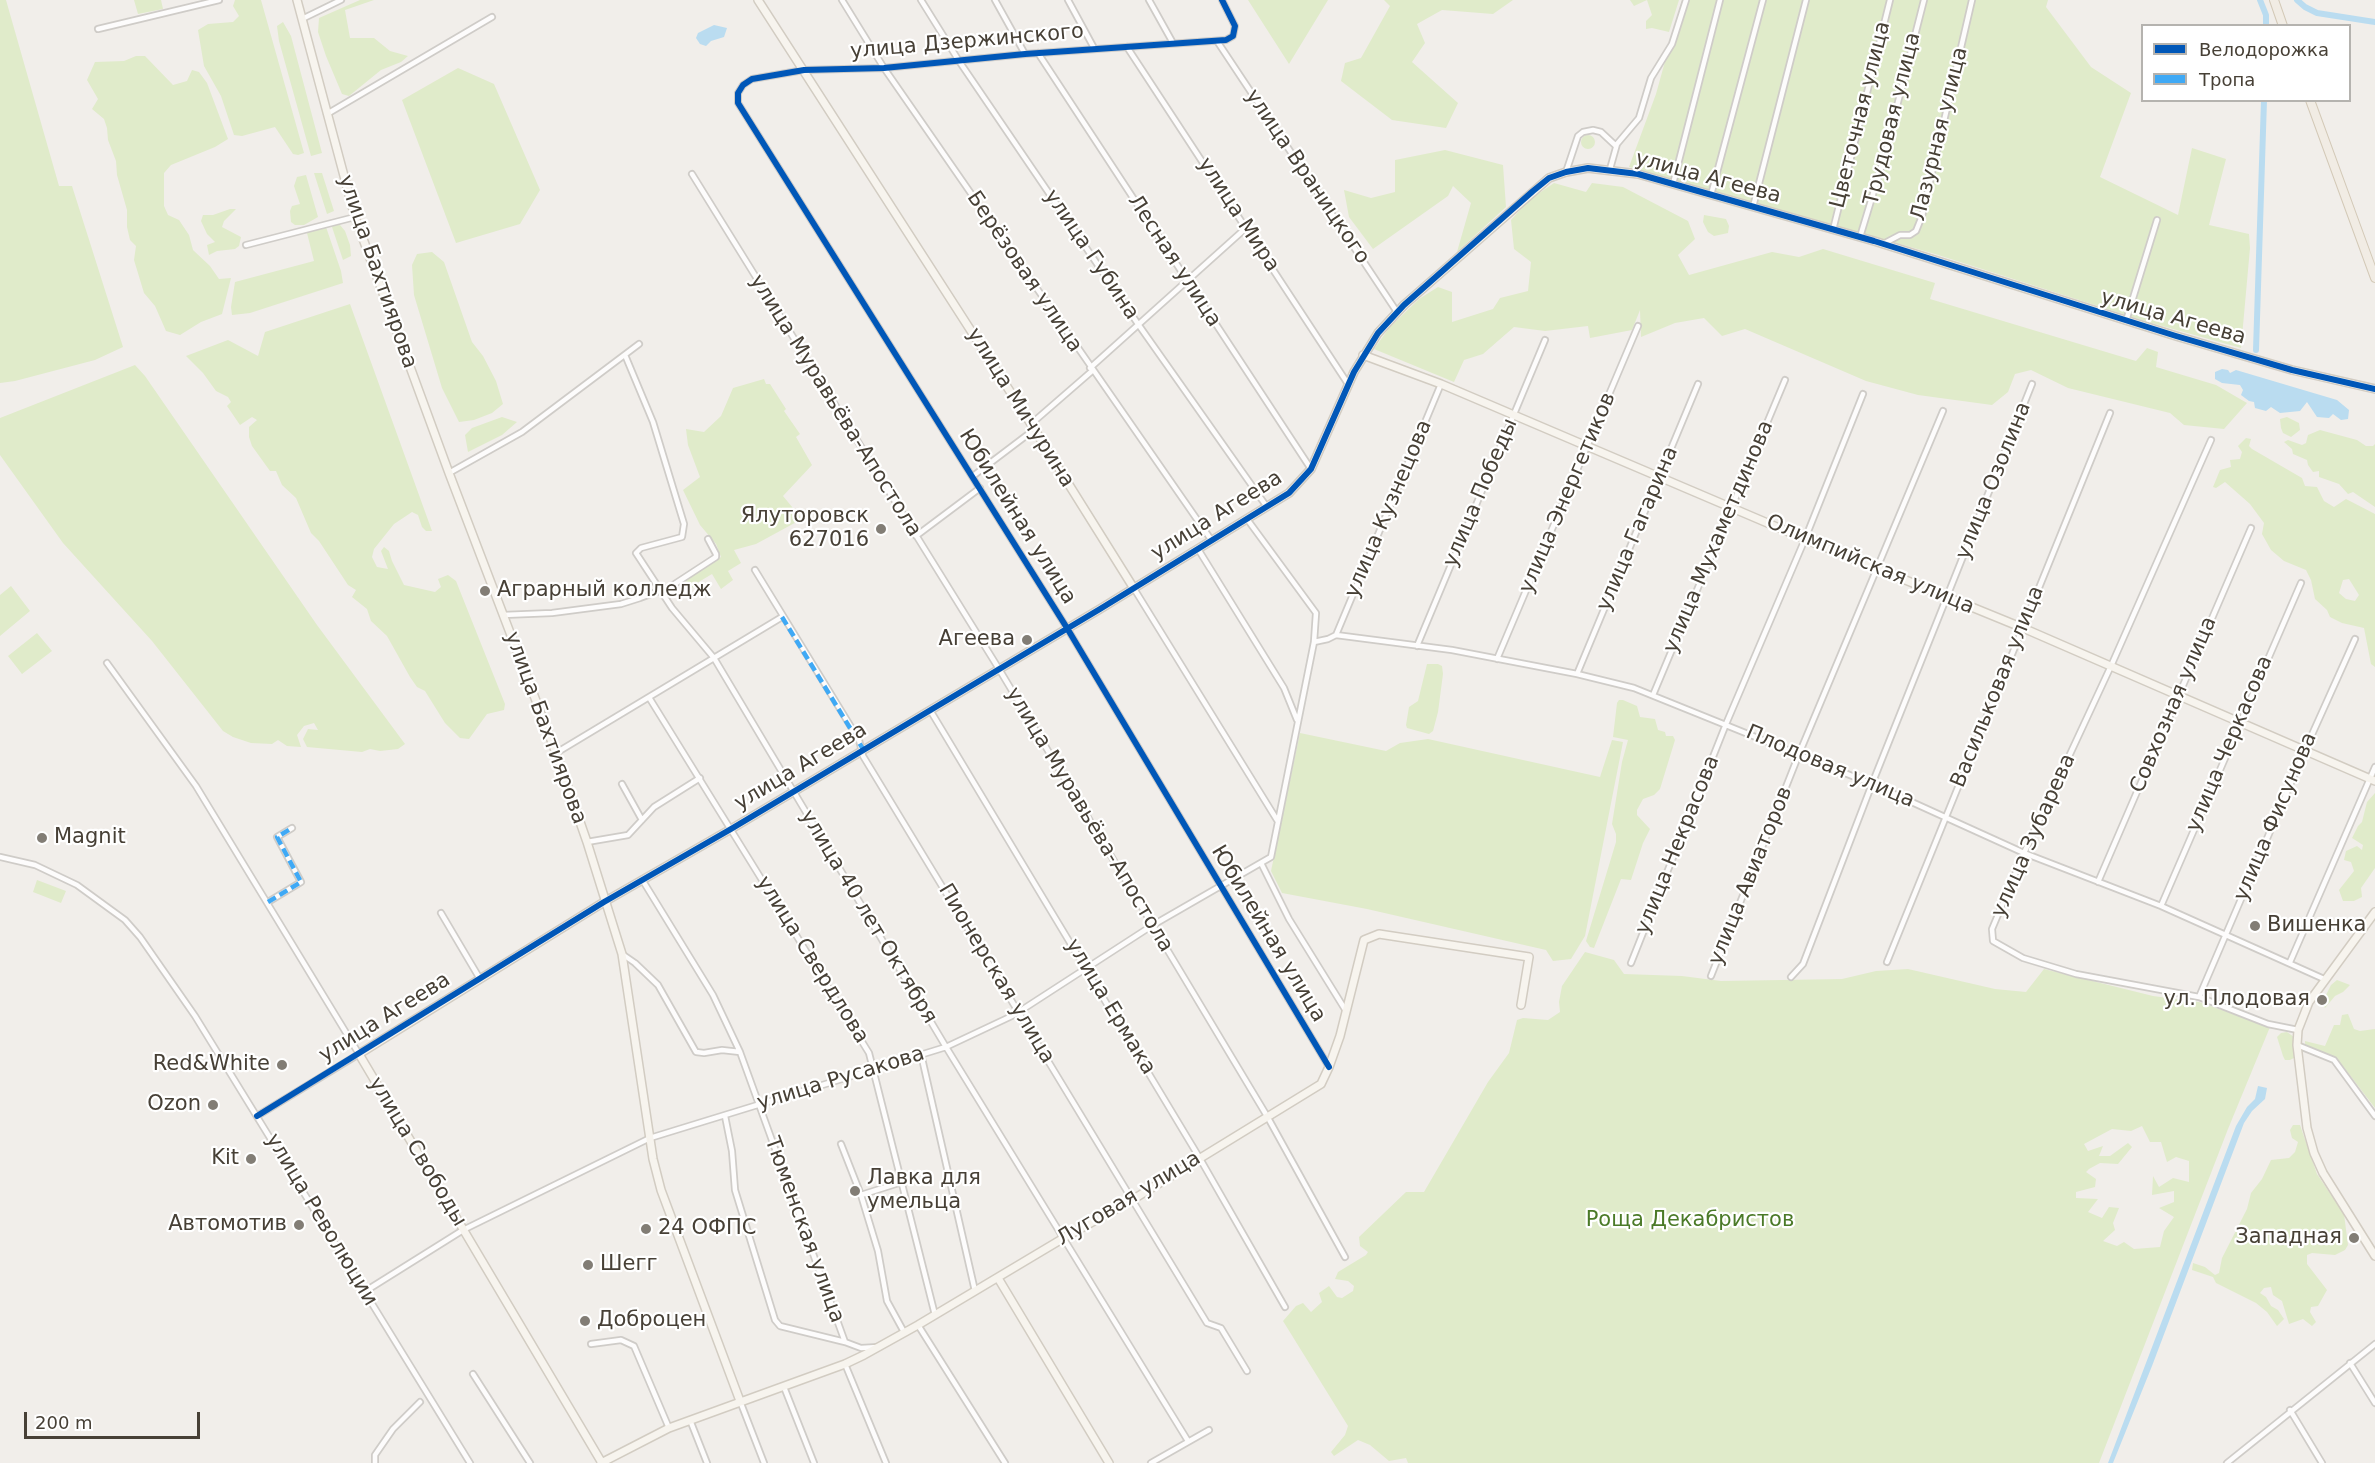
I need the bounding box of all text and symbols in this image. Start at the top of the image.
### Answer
street label: улица Дзержинского [849,19,1085,65]
street label: Цветочная улица [1826,19,1896,211]
legend [2141,24,2351,102]
street label: Трудовая улица [1859,30,1927,208]
text: Велодорожка [2199,39,2329,60]
street label: Лазурная улица [1906,45,1974,223]
text: Тропа [2199,69,2255,90]
street label: улица Враницкого [1239,85,1375,269]
street label: улица Агеева [1632,146,1784,210]
street label: улица Мира [1192,153,1284,277]
street label: улица Бахтиярова [332,172,422,372]
street label: улица Губина [1038,185,1144,325]
street label: Берёзовая улица [961,187,1087,357]
street label: Лесная улица [1122,190,1226,332]
street label: улица Муравьёва-Апостола [744,270,926,542]
street label: улица Агеева [2098,285,2248,351]
street label: улица Мичурина [961,324,1079,492]
street label: улица Энергетиков [1514,389,1622,597]
street label: улица Озолина [1951,399,2037,563]
street label: улица Победы [1438,415,1524,571]
street label: улица Кузнецова [1340,416,1438,602]
street label: улица Мухаметдинова [1659,417,1779,657]
street label: Юбилейная улица [953,425,1081,609]
street label: улица Гагарина [1592,443,1684,615]
street label: улица Агеева [1147,466,1287,566]
place label: Ялуторовск 627016 [741,504,869,554]
street label: Олимпийская улица [1762,510,1978,620]
marker: Ялуторовск 627016 [874,522,888,536]
place label: Аграрный колледж [497,578,711,604]
street label: Васильковая улица [1946,583,2050,791]
marker: Аграрный колледж [478,584,492,598]
street label: Совхозная улица [2125,613,2223,797]
place label: Агеева [939,627,1015,653]
street label: улица Бахтиярова [498,628,592,828]
marker: Агеева [1020,633,1034,647]
street label: улица Черкасова [2181,652,2279,836]
street label: улица Муравьёва-Апостола [1000,683,1178,957]
street label: улица Агеева [730,718,872,816]
street label: Плодовая улица [1742,720,1918,814]
street label: улица Фисунова [2229,729,2323,905]
street label: улица Зубарева [1987,750,2081,922]
street label: улица Некрасова [1631,752,1725,938]
street label: улица Авиаторов [1704,783,1798,969]
street label: улица 40 лет Октября [794,806,942,1028]
place label: Magnit [54,825,126,851]
marker: Magnit [35,831,49,845]
street label: Юбилейная улица [1205,841,1331,1027]
street label: улица Свердлова [750,872,874,1048]
street label: Пионерская улица [932,880,1060,1068]
place label: Вишенка [2267,913,2366,939]
marker: Вишенка [2248,919,2262,933]
street label: улица Ермака [1059,934,1161,1080]
street label: улица Агеева [315,968,455,1068]
place label: ул. Плодовая [2163,987,2310,1013]
marker: ул. Плодовая [2315,993,2329,1007]
street label: улица Русакова [754,1042,928,1116]
place label: Red&White [153,1052,270,1078]
marker: Red&White [275,1058,289,1072]
street label: улица Свободы [362,1073,472,1231]
place label: Ozon [147,1092,201,1118]
marker: Ozon [206,1098,220,1112]
street label: улица Революции [260,1129,382,1311]
street label: Тюменская улица [759,1134,849,1326]
place label: Kit [211,1146,239,1172]
street label: Луговая улица [1053,1146,1205,1252]
marker: Kit [244,1152,258,1166]
place label: Лавка для умельца [867,1166,981,1216]
marker: Лавка для умельца [848,1184,862,1198]
park label: Роща Декабристов [1586,1208,1794,1234]
place label: Автомотив [168,1212,287,1238]
place label: 24 ОФПС [658,1216,756,1242]
marker: Автомотив [292,1218,306,1232]
marker: 24 ОФПС [639,1222,653,1236]
place label: Западная [2235,1225,2342,1251]
marker: Западная [2347,1231,2361,1245]
place label: Шегг [600,1252,657,1278]
marker: Шегг [581,1258,595,1272]
place label: Доброцен [597,1308,706,1334]
marker: Доброцен [578,1314,592,1328]
scale bar [27,1400,202,1438]
text: 200 m [35,1412,93,1433]

